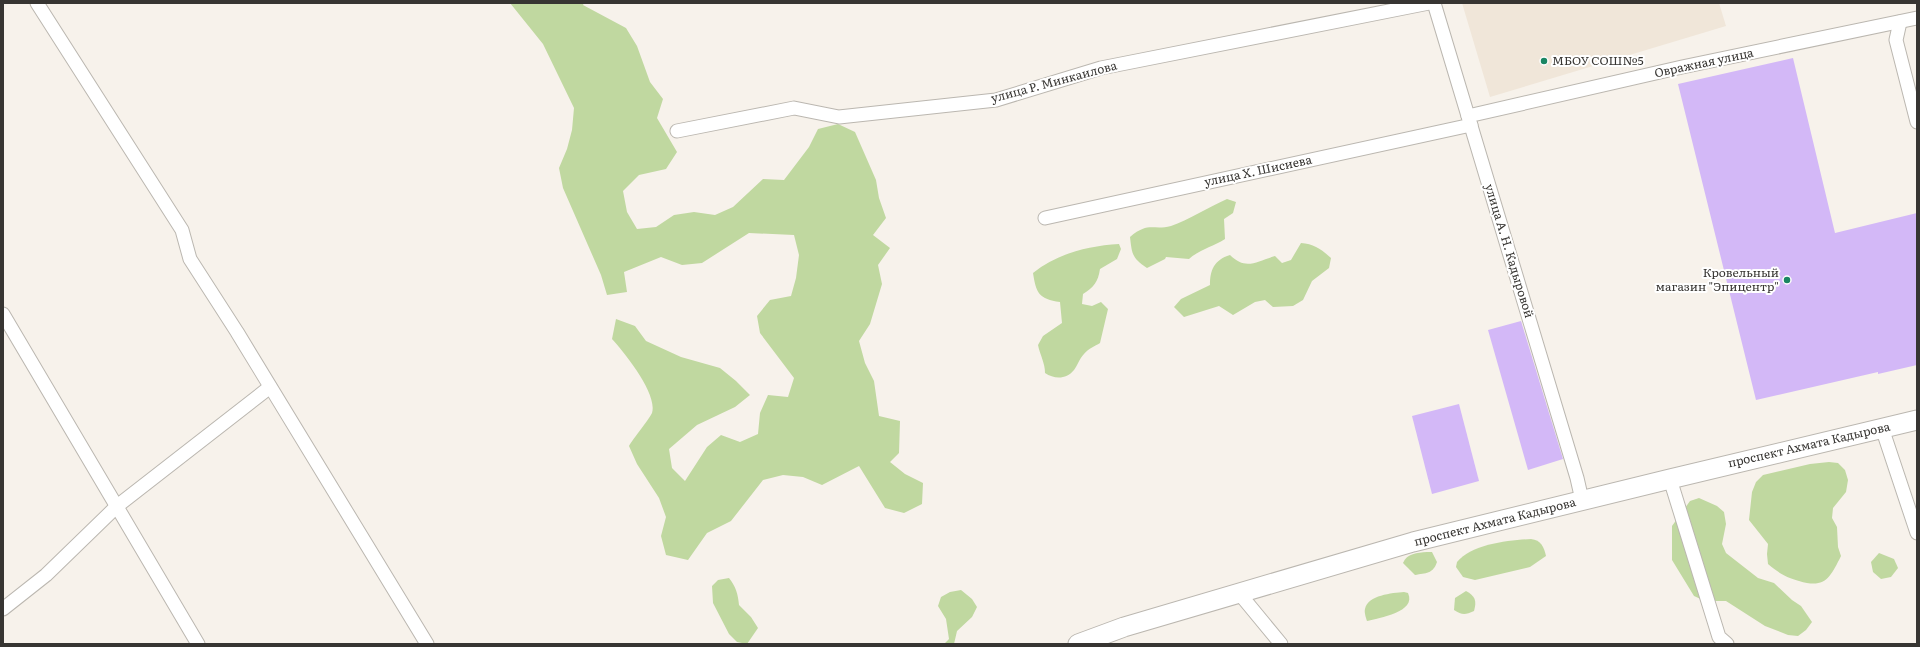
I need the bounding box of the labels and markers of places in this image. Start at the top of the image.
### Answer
place label: МБОУ СОШ№5 [1552,51,1644,69]
marker: МБОУ СОШ№5 [1539,56,1549,66]
place label: Кровельный магазин "Эпицентр" [1656,263,1779,295]
marker: Кровельный магазин "Эпицентр" [1782,275,1792,285]

